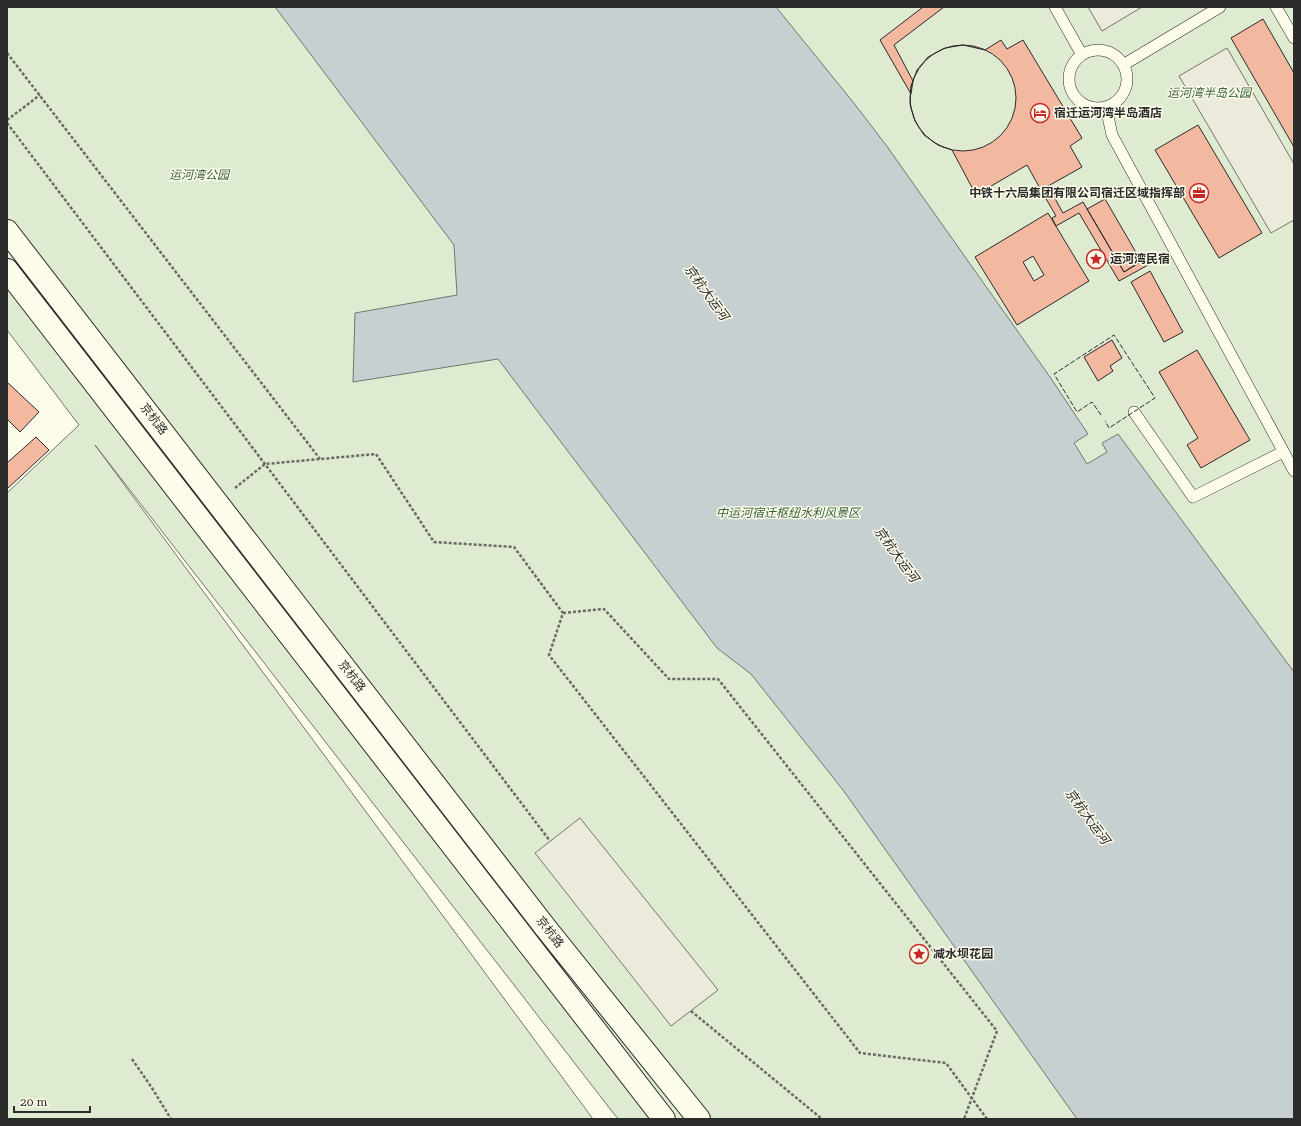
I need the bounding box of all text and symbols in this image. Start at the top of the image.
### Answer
park label: 运河湾半岛公园 [1167,86,1253,100]
hotel icon: 宿迁运河湾半岛酒店 [1029,102,1051,124]
place label: 宿迁运河湾半岛酒店 [1054,106,1162,120]
park label: 运河湾公园 [169,168,231,182]
office icon: 中铁十六局集团有限公司宿迁区域指挥部 [1188,182,1210,204]
place label: 中铁十六局集团有限公司宿迁区域指挥部 [969,186,1185,200]
place icon: 运河湾民宿 [1085,248,1107,270]
place label: 运河湾民宿 [1110,252,1170,266]
water label: 京杭大运河 [681,262,734,325]
street label: 京杭路 [137,401,171,437]
park label: 中运河宿迁枢纽水利风景区 [716,506,862,520]
water label: 京杭大运河 [871,524,924,587]
street label: 京杭路 [335,658,369,694]
water label: 京杭大运河 [1062,786,1115,849]
street label: 京杭路 [533,914,567,950]
place icon: 减水坝花园 [908,943,930,965]
place label: 减水坝花园 [933,947,993,961]
scale bar [14,1088,90,1114]
text: 20 m [20,1095,47,1109]

